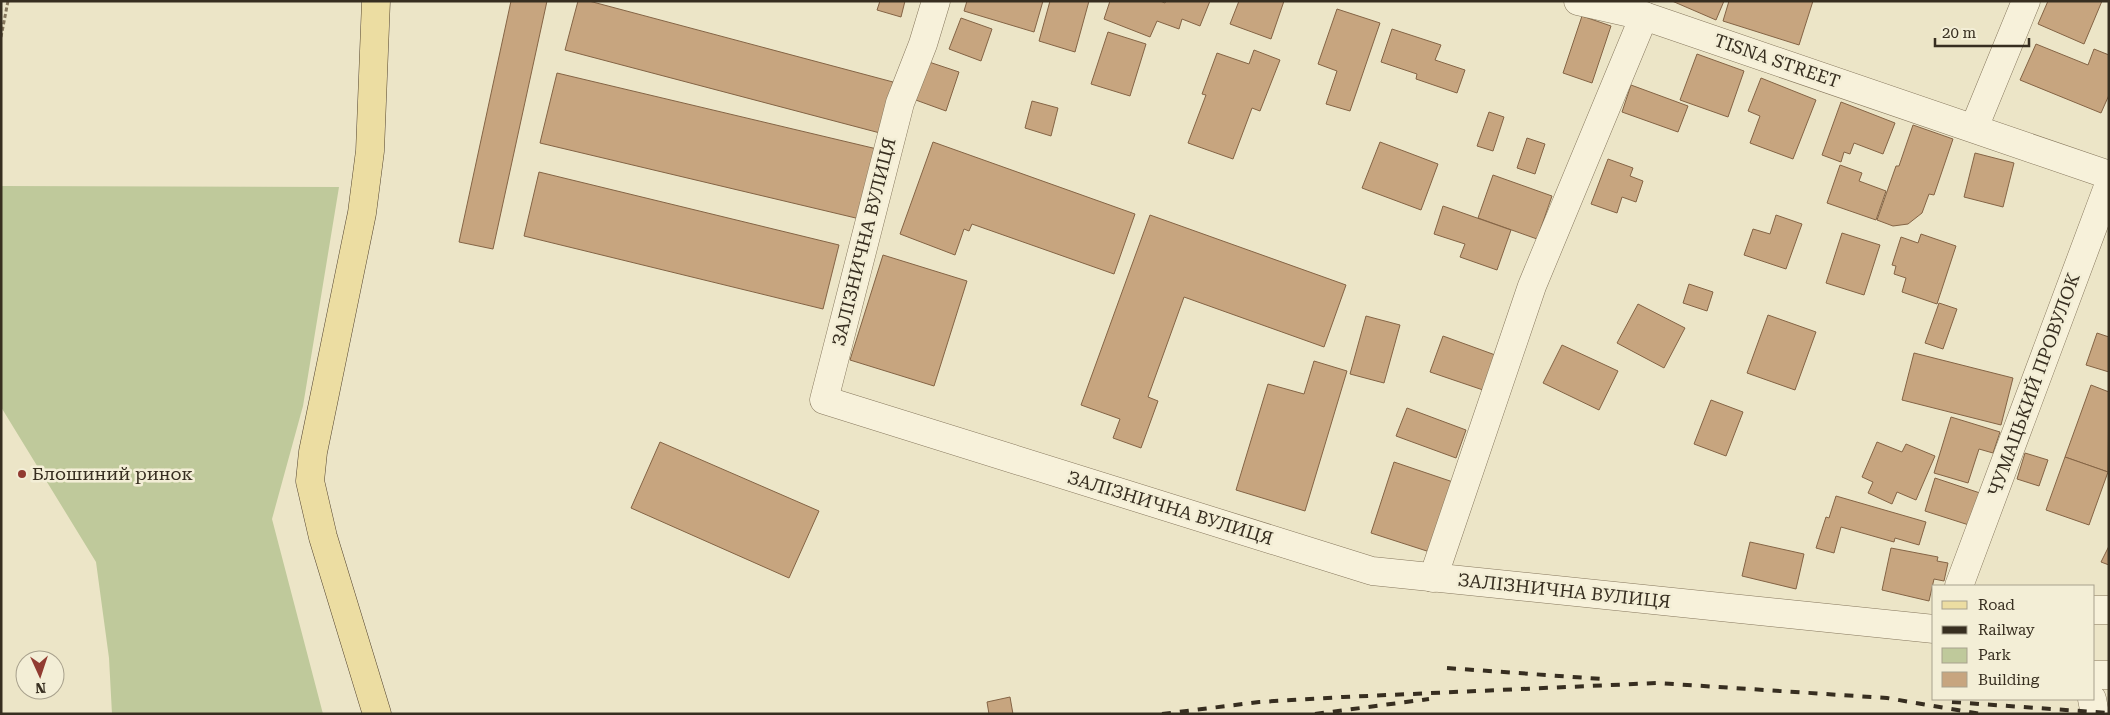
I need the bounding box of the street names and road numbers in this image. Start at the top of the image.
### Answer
street label: TISNA STREET [1711,29,1843,92]
street label: ЗАЛІЗНИЧНА ВУЛИЦЯ [827,135,900,348]
street label: ЧУМАЦЬКИЙ ПРОВУЛОК [1983,270,2084,499]
street label: ЗАЛІЗНИЧНА ВУЛИЦЯ [1065,466,1276,549]
street label: ЗАЛІЗНИЧНА ВУЛИЦЯ [1456,569,1672,612]

